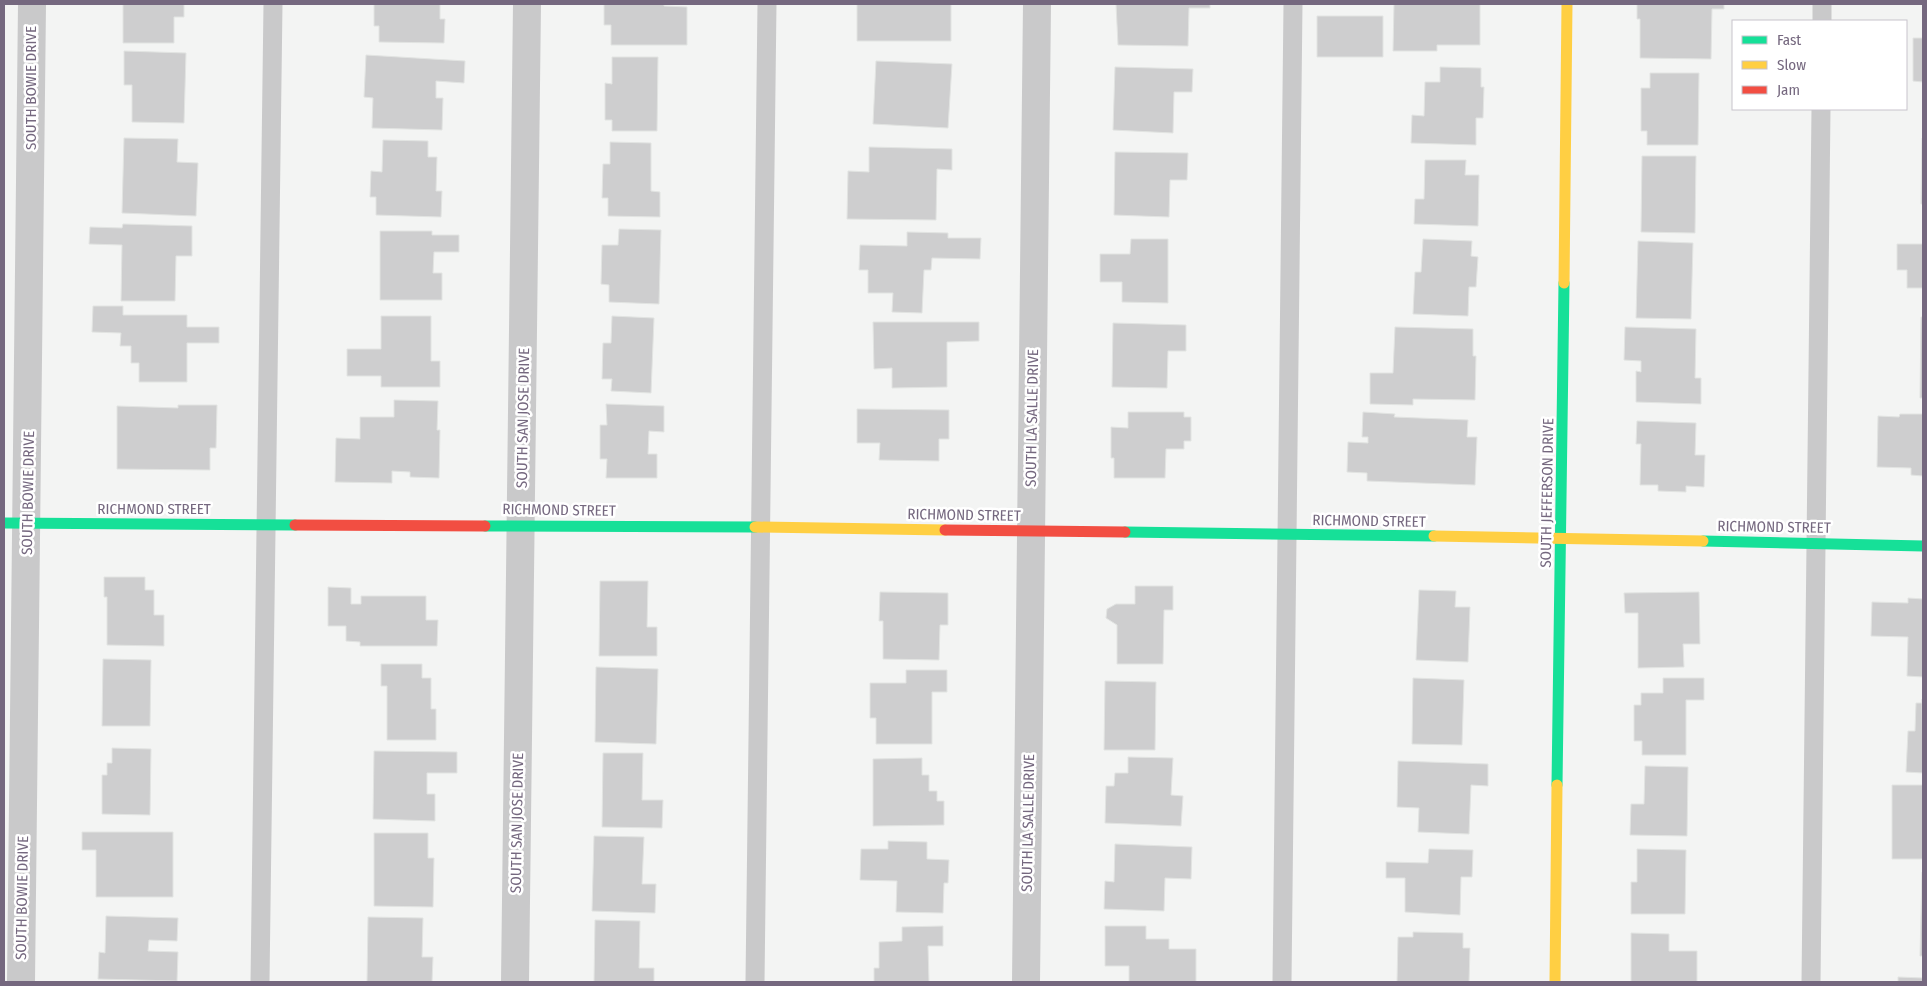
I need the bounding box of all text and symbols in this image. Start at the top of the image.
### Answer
legend [1732,20,1907,110]
street label: SOUTH BOWIE DRIVE [22,26,40,150]
text: Fast [1777,31,1801,49]
text: Slow [1777,56,1806,74]
text: Jam [1777,81,1800,99]
street label: SOUTH SAN JOSE DRIVE [513,348,533,488]
street label: SOUTH LA SALLE DRIVE [1022,349,1042,487]
street label: SOUTH JEFFERSON DRIVE [1537,418,1557,568]
street label: SOUTH BOWIE DRIVE [18,431,38,555]
street label: RICHMOND STREET [97,500,211,518]
street label: RICHMOND STREET [502,500,616,520]
street label: RICHMOND STREET [907,505,1021,525]
street label: RICHMOND STREET [1312,511,1426,531]
street label: RICHMOND STREET [1717,517,1831,537]
street label: SOUTH SAN JOSE DRIVE [507,753,527,893]
street label: SOUTH LA SALLE DRIVE [1018,754,1038,892]
street label: SOUTH BOWIE DRIVE [12,836,32,960]

